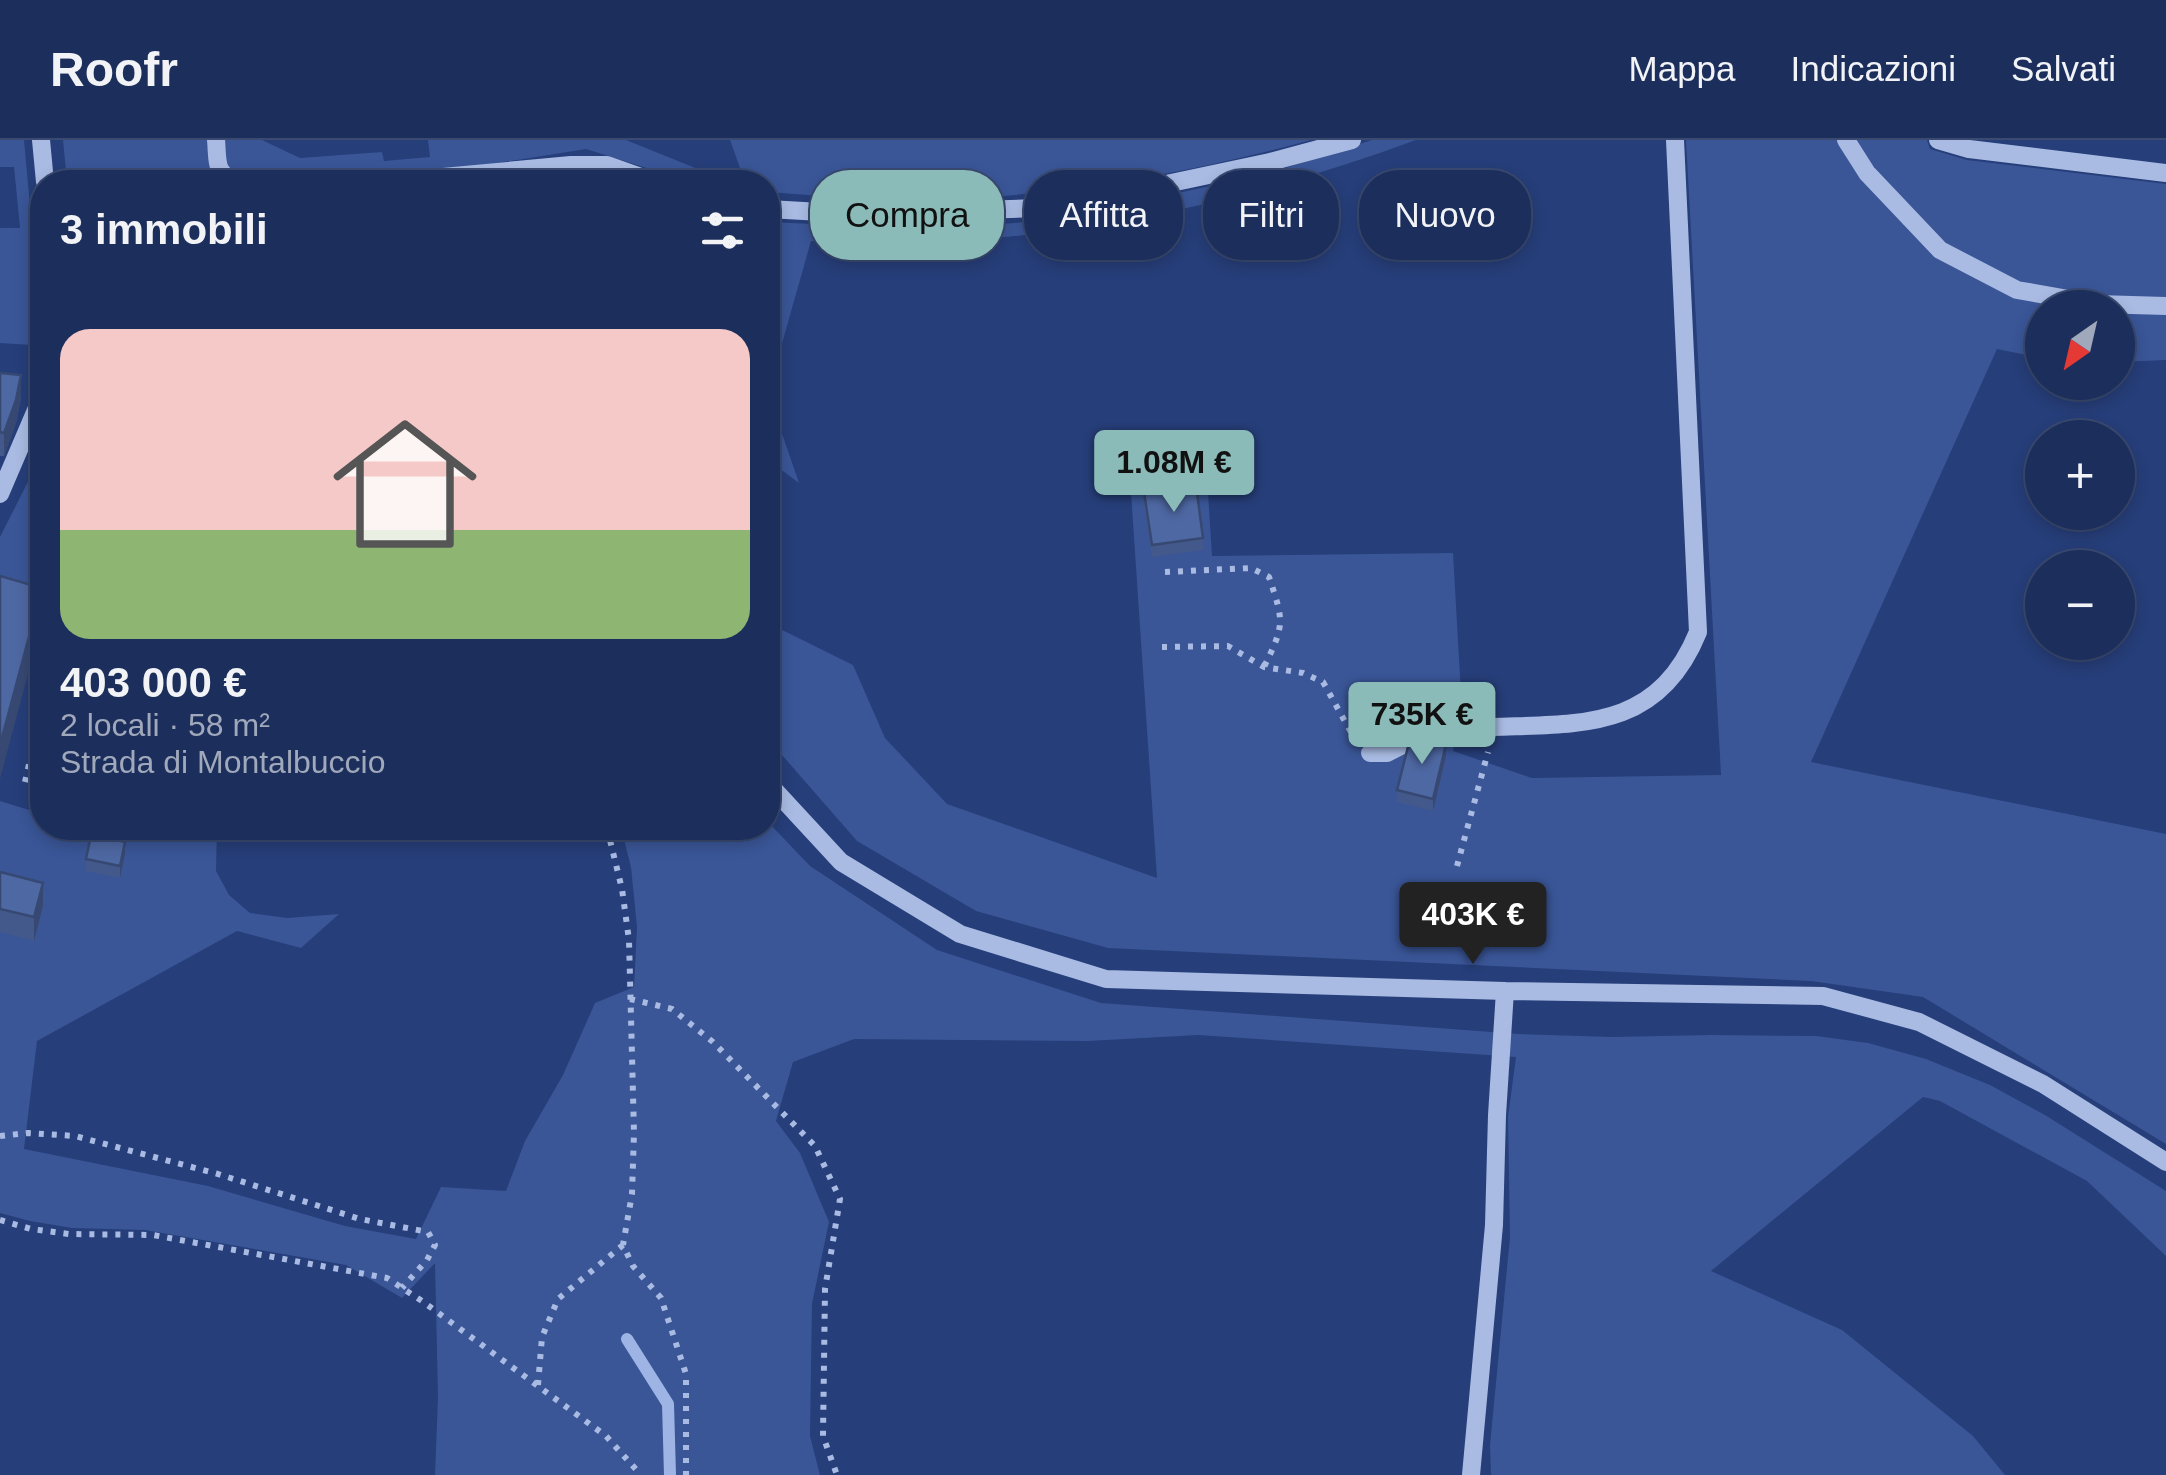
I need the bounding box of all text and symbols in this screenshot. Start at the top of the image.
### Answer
text: Roofr [50,43,178,96]
text: Mappa [1629,49,1736,88]
text: Indicazioni [1791,49,1956,88]
text: Salvati [2011,49,2116,88]
chip: Compra [810,170,1004,260]
chip: Affitta [1024,170,1183,260]
chip: Filtri [1203,170,1339,260]
chip: Nuovo [1359,170,1531,260]
icon: filters [695,203,750,258]
text: 3 immobili [60,206,268,253]
north arrow [2025,290,2135,400]
map controls [2025,290,2135,660]
icon: home [315,394,495,574]
button: + [2025,420,2135,530]
pin: 1.08M € [1082,430,1266,515]
text: 1.08M € [1116,444,1232,480]
button: − [2025,550,2135,660]
text: 403 000 € [60,659,247,706]
pin: 735K € [1341,682,1503,767]
text: 735K € [1370,696,1474,732]
text: 2 locali · 58 m² [60,707,270,743]
text: Strada di Montalbuccio [60,744,386,780]
pin: 403K € [1392,882,1554,967]
text: 403K € [1421,896,1525,932]

